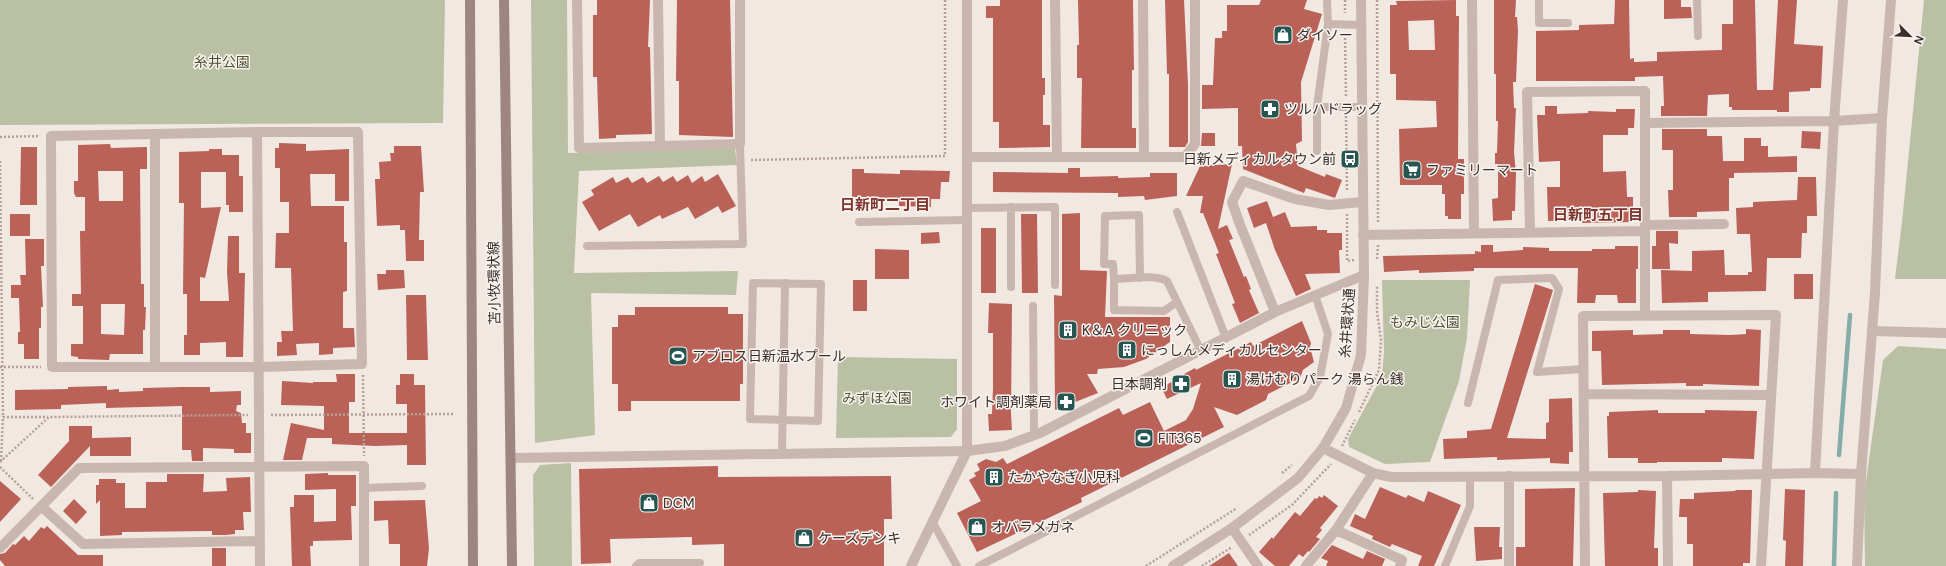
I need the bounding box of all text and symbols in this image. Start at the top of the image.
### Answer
north arrow [1890,16,1930,56]
shop icon: ダイソー [1272,24,1294,46]
place label: ダイソー [1297,26,1353,44]
text: N [1911,34,1927,47]
park label: 糸井公園 [194,53,250,71]
pharmacy icon: ツルハドラッグ [1259,98,1281,120]
place label: ツルハドラッグ [1284,100,1382,118]
bus stop icon: 日新メディカルタウン前 [1339,148,1361,170]
place label: 日新メディカルタウン前 [1183,150,1336,168]
supermarket icon: ファミリーマート [1401,159,1423,181]
place label: ファミリーマート [1426,161,1538,179]
district label: 日新町二丁目 [840,195,930,215]
district label: 日新町五丁目 [1553,205,1643,225]
street label: 苫小牧環状線 [484,241,504,325]
street label: 糸井環状通 [1336,287,1358,359]
park label: もみじ公園 [1390,313,1460,331]
building icon: K＆A クリニック [1057,319,1079,341]
place label: K＆A クリニック [1082,321,1187,339]
building icon: にっしんメディカルセンター [1116,339,1138,361]
place label: にっしんメディカルセンター [1141,341,1322,359]
sports icon: アブロス日新温水プール [667,345,689,367]
place label: アブロス日新温水プール [692,347,846,365]
building icon: 湯けむりパーク 湯らん銭 [1221,368,1243,390]
place label: 湯けむりパーク 湯らん銭 [1246,370,1404,388]
pharmacy icon: 日本調剤 [1170,373,1192,395]
place label: 日本調剤 [1111,375,1167,393]
park label: みずほ公園 [842,389,912,407]
pharmacy icon: ホワイト調剤薬局 [1055,391,1077,413]
place label: ホワイト調剤薬局 [940,393,1052,411]
sports icon: FIT365 [1133,427,1155,449]
place label: FIT365 [1158,429,1202,447]
building icon: たかやなぎ小児科 [983,466,1005,488]
place label: たかやなぎ小児科 [1008,468,1120,486]
shop icon: DCM [638,492,660,514]
place label: DCM [663,494,694,512]
shop icon: オバラメガネ [966,516,988,538]
place label: オバラメガネ [991,518,1075,536]
shop icon: ケーズデンキ [793,527,815,549]
place label: ケーズデンキ [818,529,901,547]

